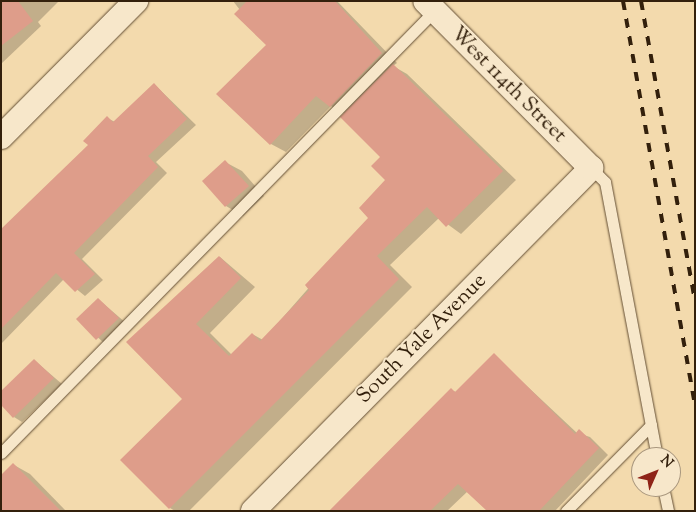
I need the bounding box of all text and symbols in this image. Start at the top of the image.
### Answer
street label: West 114th Street [445,22,571,148]
street label: South Yale Avenue [352,269,492,409]
north arrow [631,447,681,497]
text: N [655,451,677,473]

